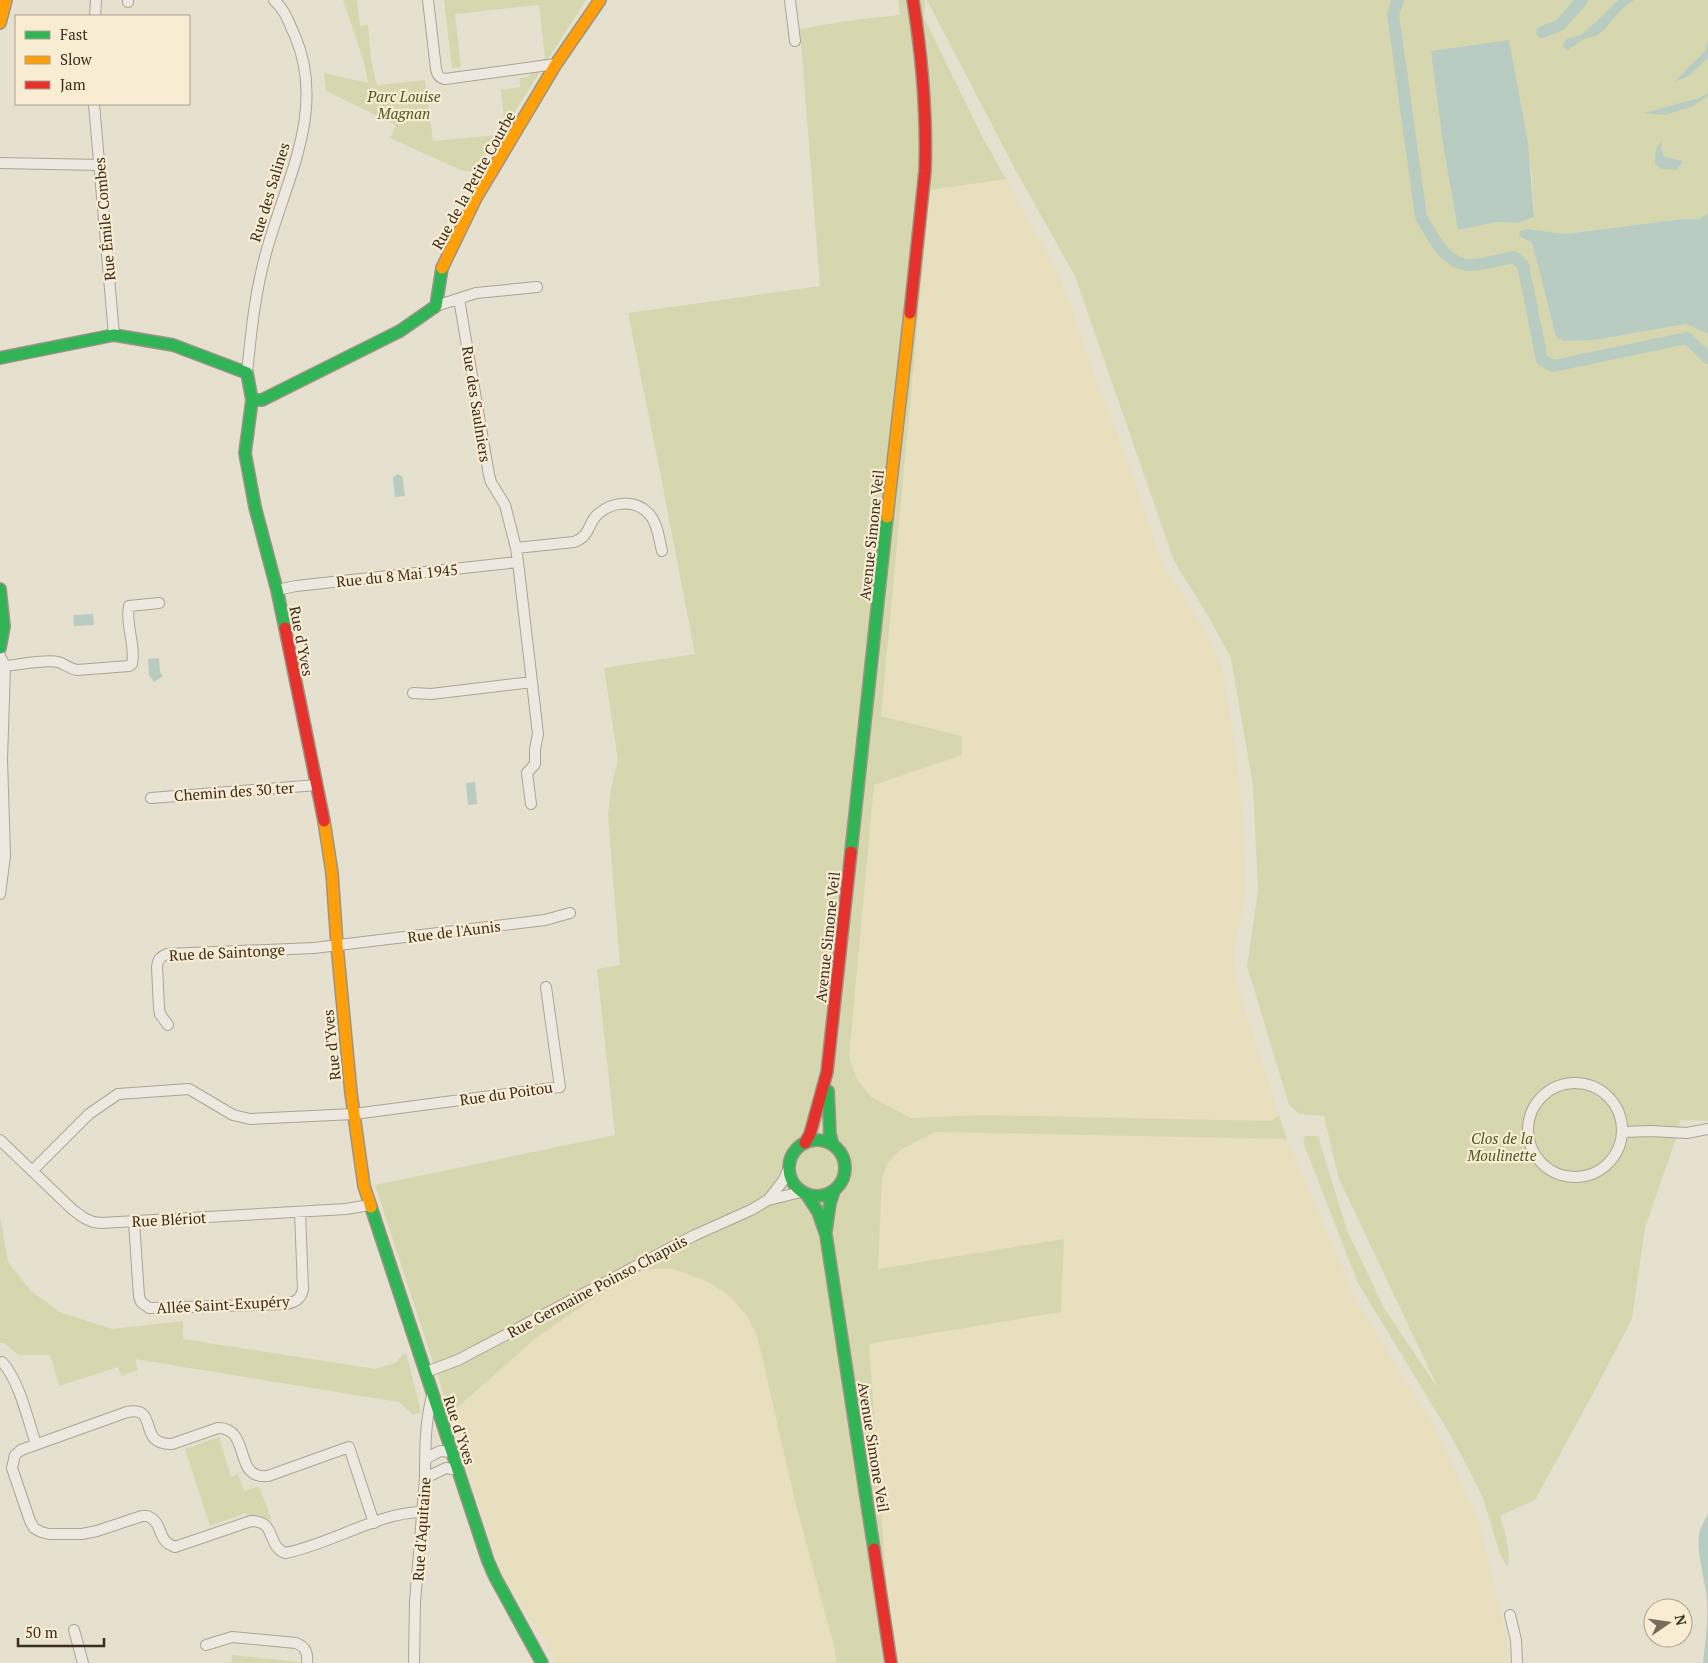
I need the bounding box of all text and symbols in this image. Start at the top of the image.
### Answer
legend [15,15,190,105]
text: Fast [60,24,88,44]
text: Slow [60,49,93,69]
text: Jam [60,74,86,94]
park label: Parc Louise Magnan [366,86,441,123]
street label: Rue de la Petite Courbe [427,107,519,253]
street label: Rue des Salines [244,140,294,244]
street label: Rue Émile Combes [89,156,119,282]
street label: Rue des Saulniers [458,344,496,464]
street label: Avenue Simone Veil [854,468,888,602]
street label: Rue du 8 Mai 1945 [335,559,459,591]
street label: Rue d'Yves [285,604,319,678]
street label: Chemin des 30 ter [173,777,295,805]
street label: Avenue Simone Veil [810,870,844,1004]
street label: Rue de l'Aunis [406,915,502,947]
street label: Rue de Saintonge [168,939,286,965]
street label: Rue d'Yves [317,1009,345,1081]
street label: Rue du Poitou [458,1077,554,1109]
park label: Clos de la Moulinette [1467,1128,1537,1165]
street label: Rue Blériot [131,1207,207,1231]
street label: Rue Germaine Poinso Chapuis [504,1230,690,1342]
street label: Allée Saint-Exupéry [156,1291,290,1317]
street label: Avenue Simone Veil [854,1380,894,1514]
street label: Rue d'Yves [439,1393,481,1467]
street label: Rue d'Aquitaine [407,1476,435,1582]
north arrow [1643,1598,1693,1648]
text: N [1671,1613,1692,1628]
scale bar [18,1616,104,1648]
text: 50 m [25,1622,58,1642]

